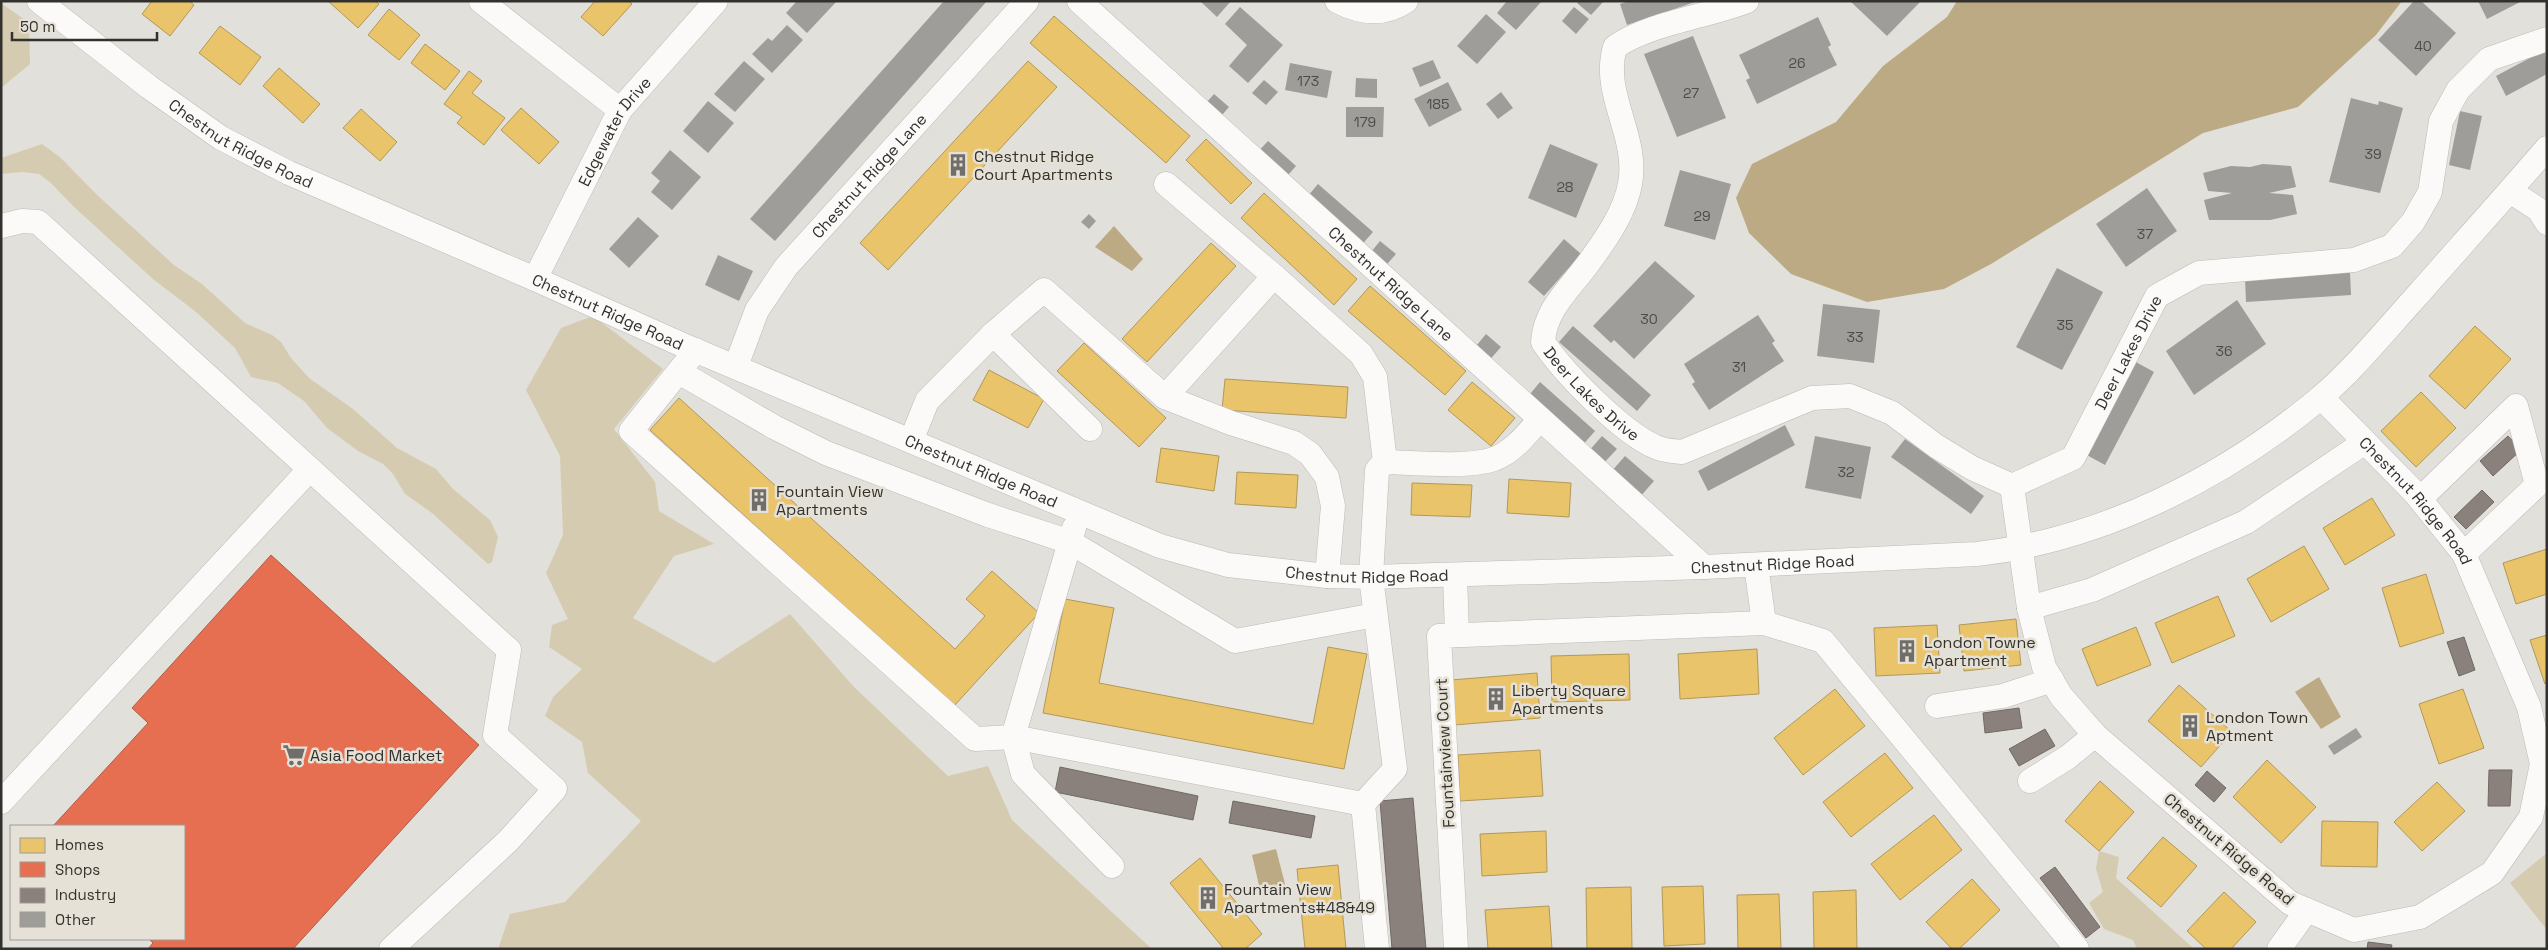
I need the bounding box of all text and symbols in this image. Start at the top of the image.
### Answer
scale bar [12,10,158,42]
text: 50 m [20,17,55,36]
house number: 40 [2414,37,2432,55]
house number: 26 [1788,54,1806,72]
street label: Edgewater Drive [573,72,655,190]
house number: 173 [1297,72,1319,90]
house number: 27 [1683,84,1699,102]
street label: Chestnut Ridge Road [165,94,317,193]
house number: 185 [1427,95,1449,113]
street label: Chestnut Ridge Lane [807,109,931,243]
house number: 179 [1354,113,1376,131]
house number: 39 [2364,145,2382,163]
place label: Chestnut Ridge Court Apartments [974,146,1113,185]
building icon: Chestnut Ridge Court Apartments [945,152,971,178]
house number: 28 [1556,178,1574,196]
house number: 29 [1694,207,1710,225]
street label: Chestnut Ridge Lane [1324,222,1458,346]
house number: 37 [2137,225,2153,243]
street label: Chestnut Ridge Road [529,269,687,355]
street label: Deer Lakes Drive [2090,291,2166,413]
house number: 30 [1640,310,1658,328]
house number: 35 [2057,316,2073,334]
house number: 33 [1847,328,1863,346]
street label: Deer Lakes Drive [1539,342,1644,445]
house number: 36 [2215,342,2233,360]
house number: 31 [1732,358,1746,376]
street label: Chestnut Ridge Road [902,429,1061,512]
street label: Chestnut Ridge Road [2355,432,2478,568]
house number: 32 [1838,463,1854,481]
place label: Fountain View Apartments [776,481,884,520]
building icon: Fountain View Apartments [746,487,772,513]
street label: Chestnut Ridge Road [1691,549,1855,578]
street label: Chestnut Ridge Road [1284,561,1449,588]
place label: London Towne Apartment [1924,632,2036,671]
building icon: London Towne Apartment [1894,638,1920,664]
street label: Fountainview Court [1431,678,1459,828]
place label: Liberty Square Apartments [1512,680,1626,719]
building icon: Liberty Square Apartments [1483,686,1509,712]
place label: London Town Aptment [2206,707,2308,746]
building icon: London Town Aptment [2177,713,2203,739]
supermarket icon: Asia Food Market [281,742,307,768]
place label: Asia Food Market [310,745,442,766]
street label: Chestnut Ridge Road [2160,788,2298,910]
legend [10,825,185,940]
text: Homes [55,835,104,854]
text: Shops [55,860,100,879]
place label: Fountain View Apartments#48&49 [1224,879,1375,918]
text: Industry [55,885,116,904]
building icon: Fountain View Apartments#48&49 [1195,885,1221,911]
text: Other [55,910,96,929]

